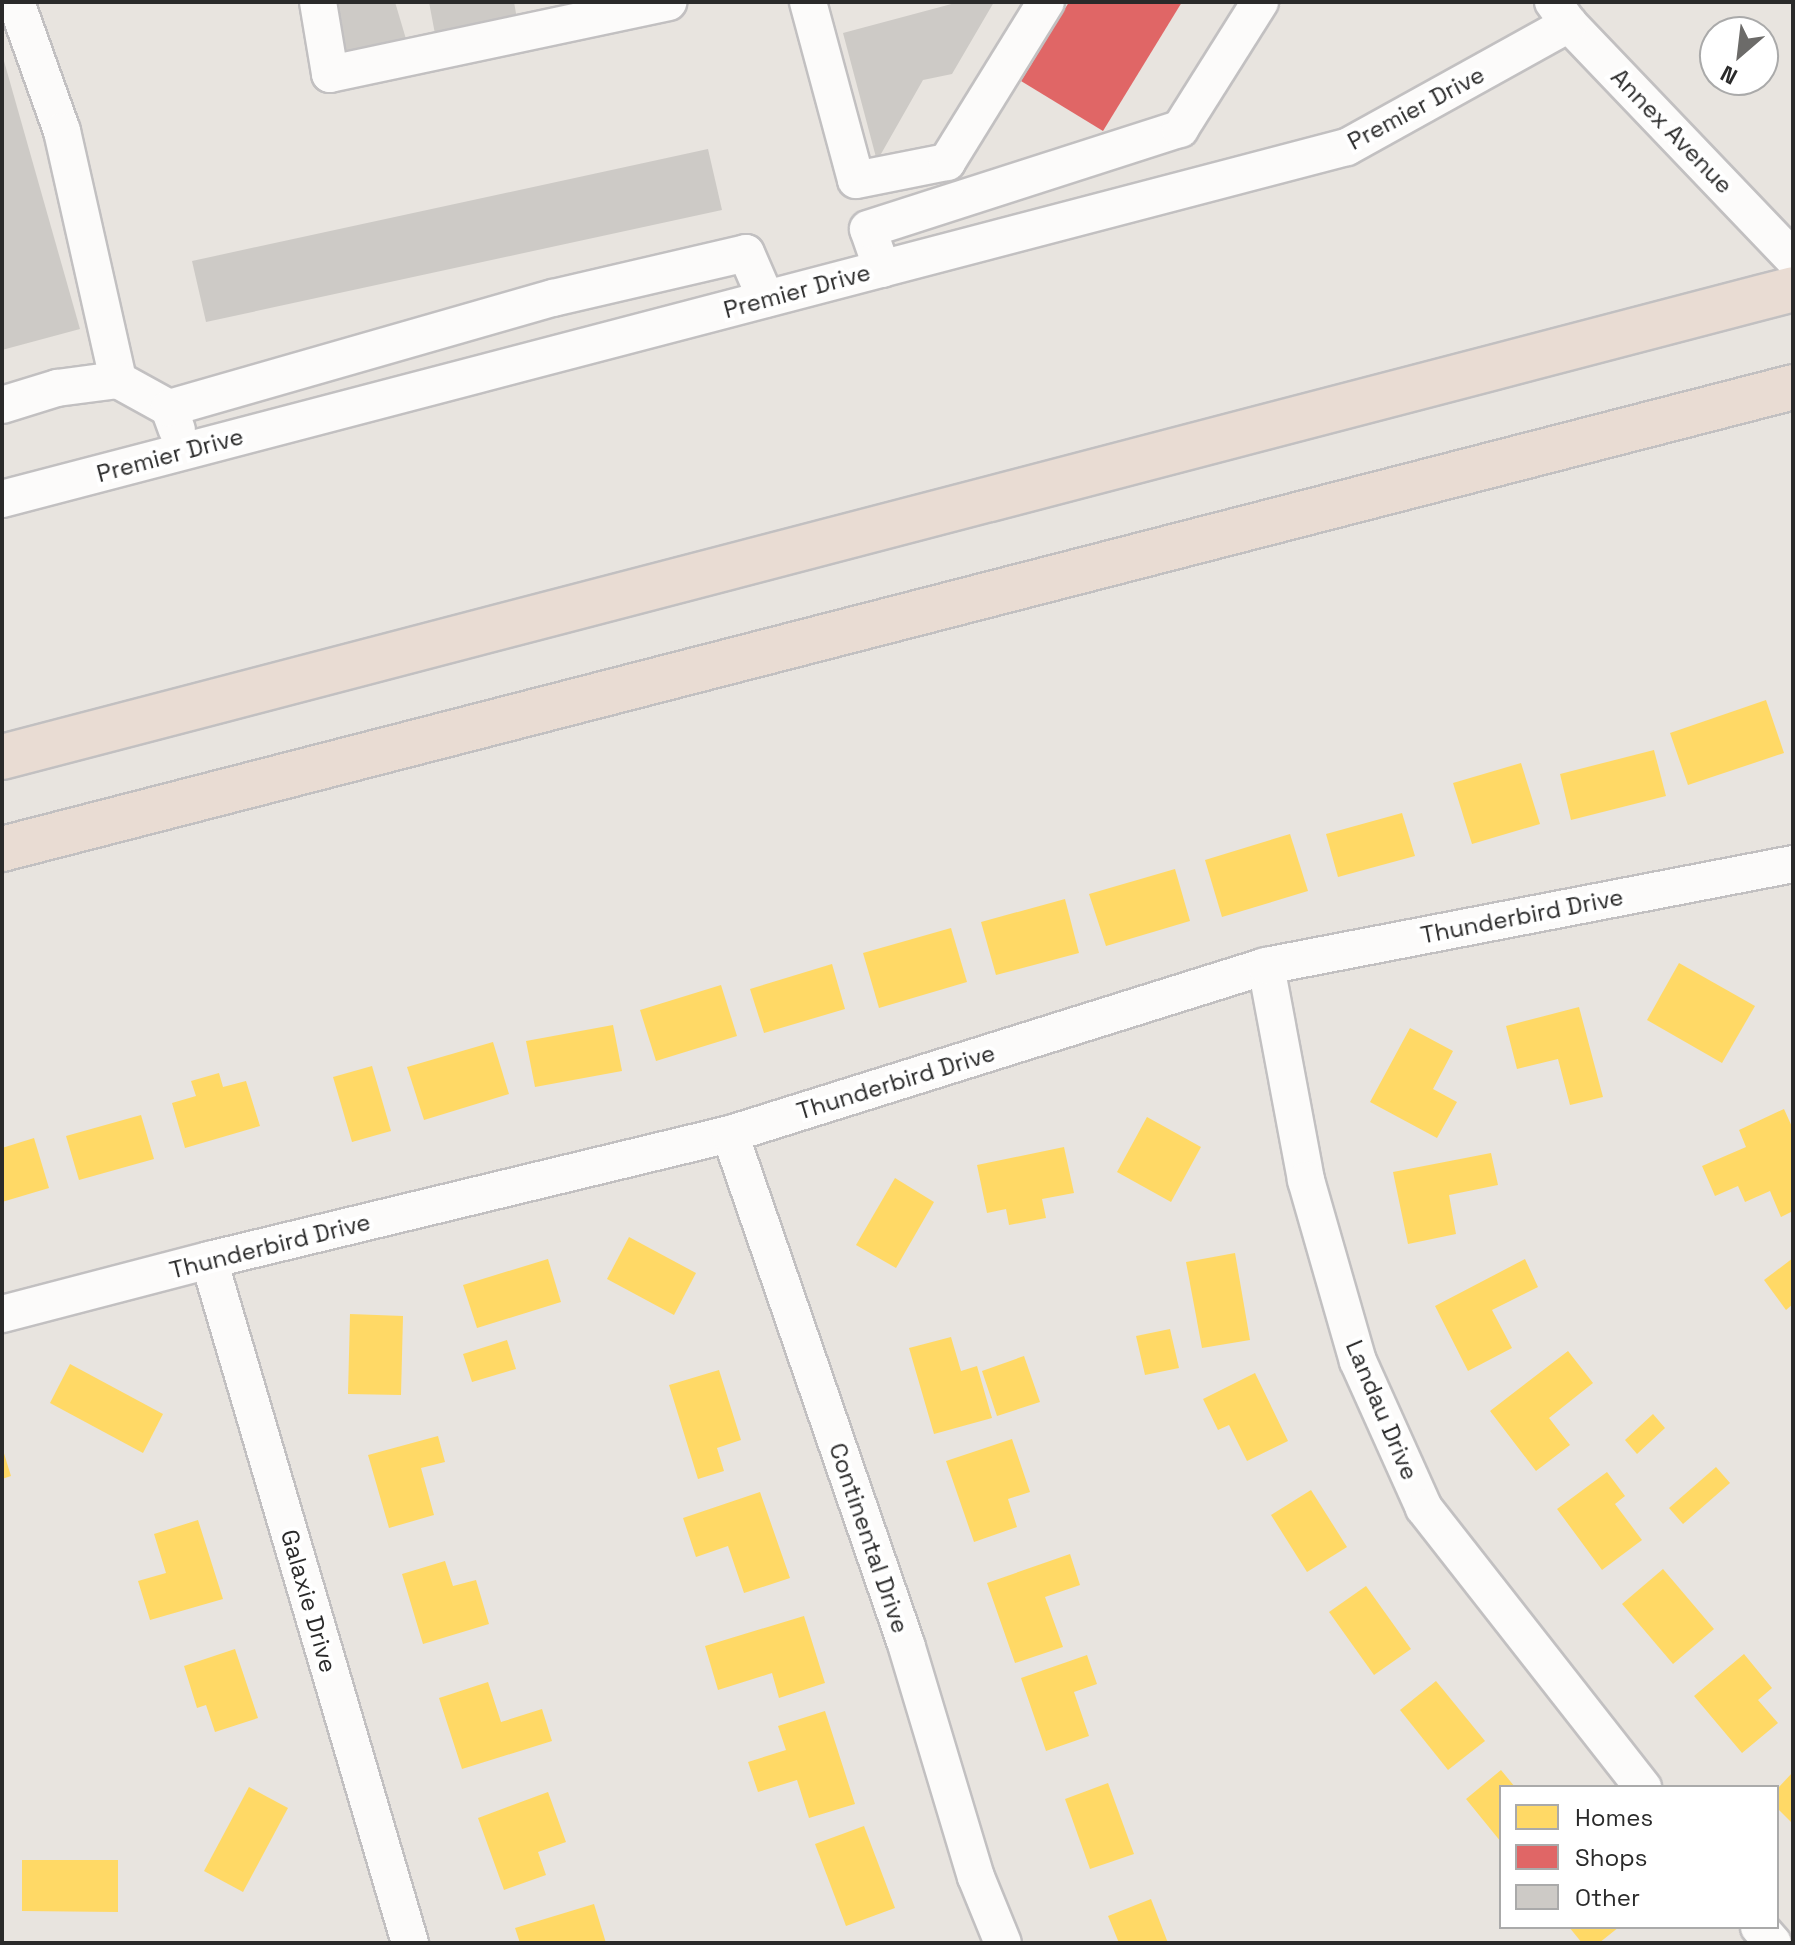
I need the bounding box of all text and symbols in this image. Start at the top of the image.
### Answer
north arrow [1699,16,1779,96]
street label: Premier Drive [1343,60,1489,156]
text: N [1716,60,1742,91]
street label: Annex Avenue [1605,62,1739,200]
street label: Premier Drive [720,258,874,324]
street label: Premier Drive [93,422,247,488]
street label: Thunderbird Drive [1418,882,1626,950]
street label: Thunderbird Drive [793,1038,999,1126]
street label: Thunderbird Drive [167,1207,373,1285]
street label: Landau Drive [1340,1336,1424,1484]
street label: Continental Drive [823,1439,915,1637]
street label: Galaxie Drive [275,1526,343,1676]
legend [1499,1785,1779,1929]
text: Homes [1575,1802,1653,1833]
text: Shops [1575,1842,1647,1873]
text: Other [1575,1882,1640,1913]

